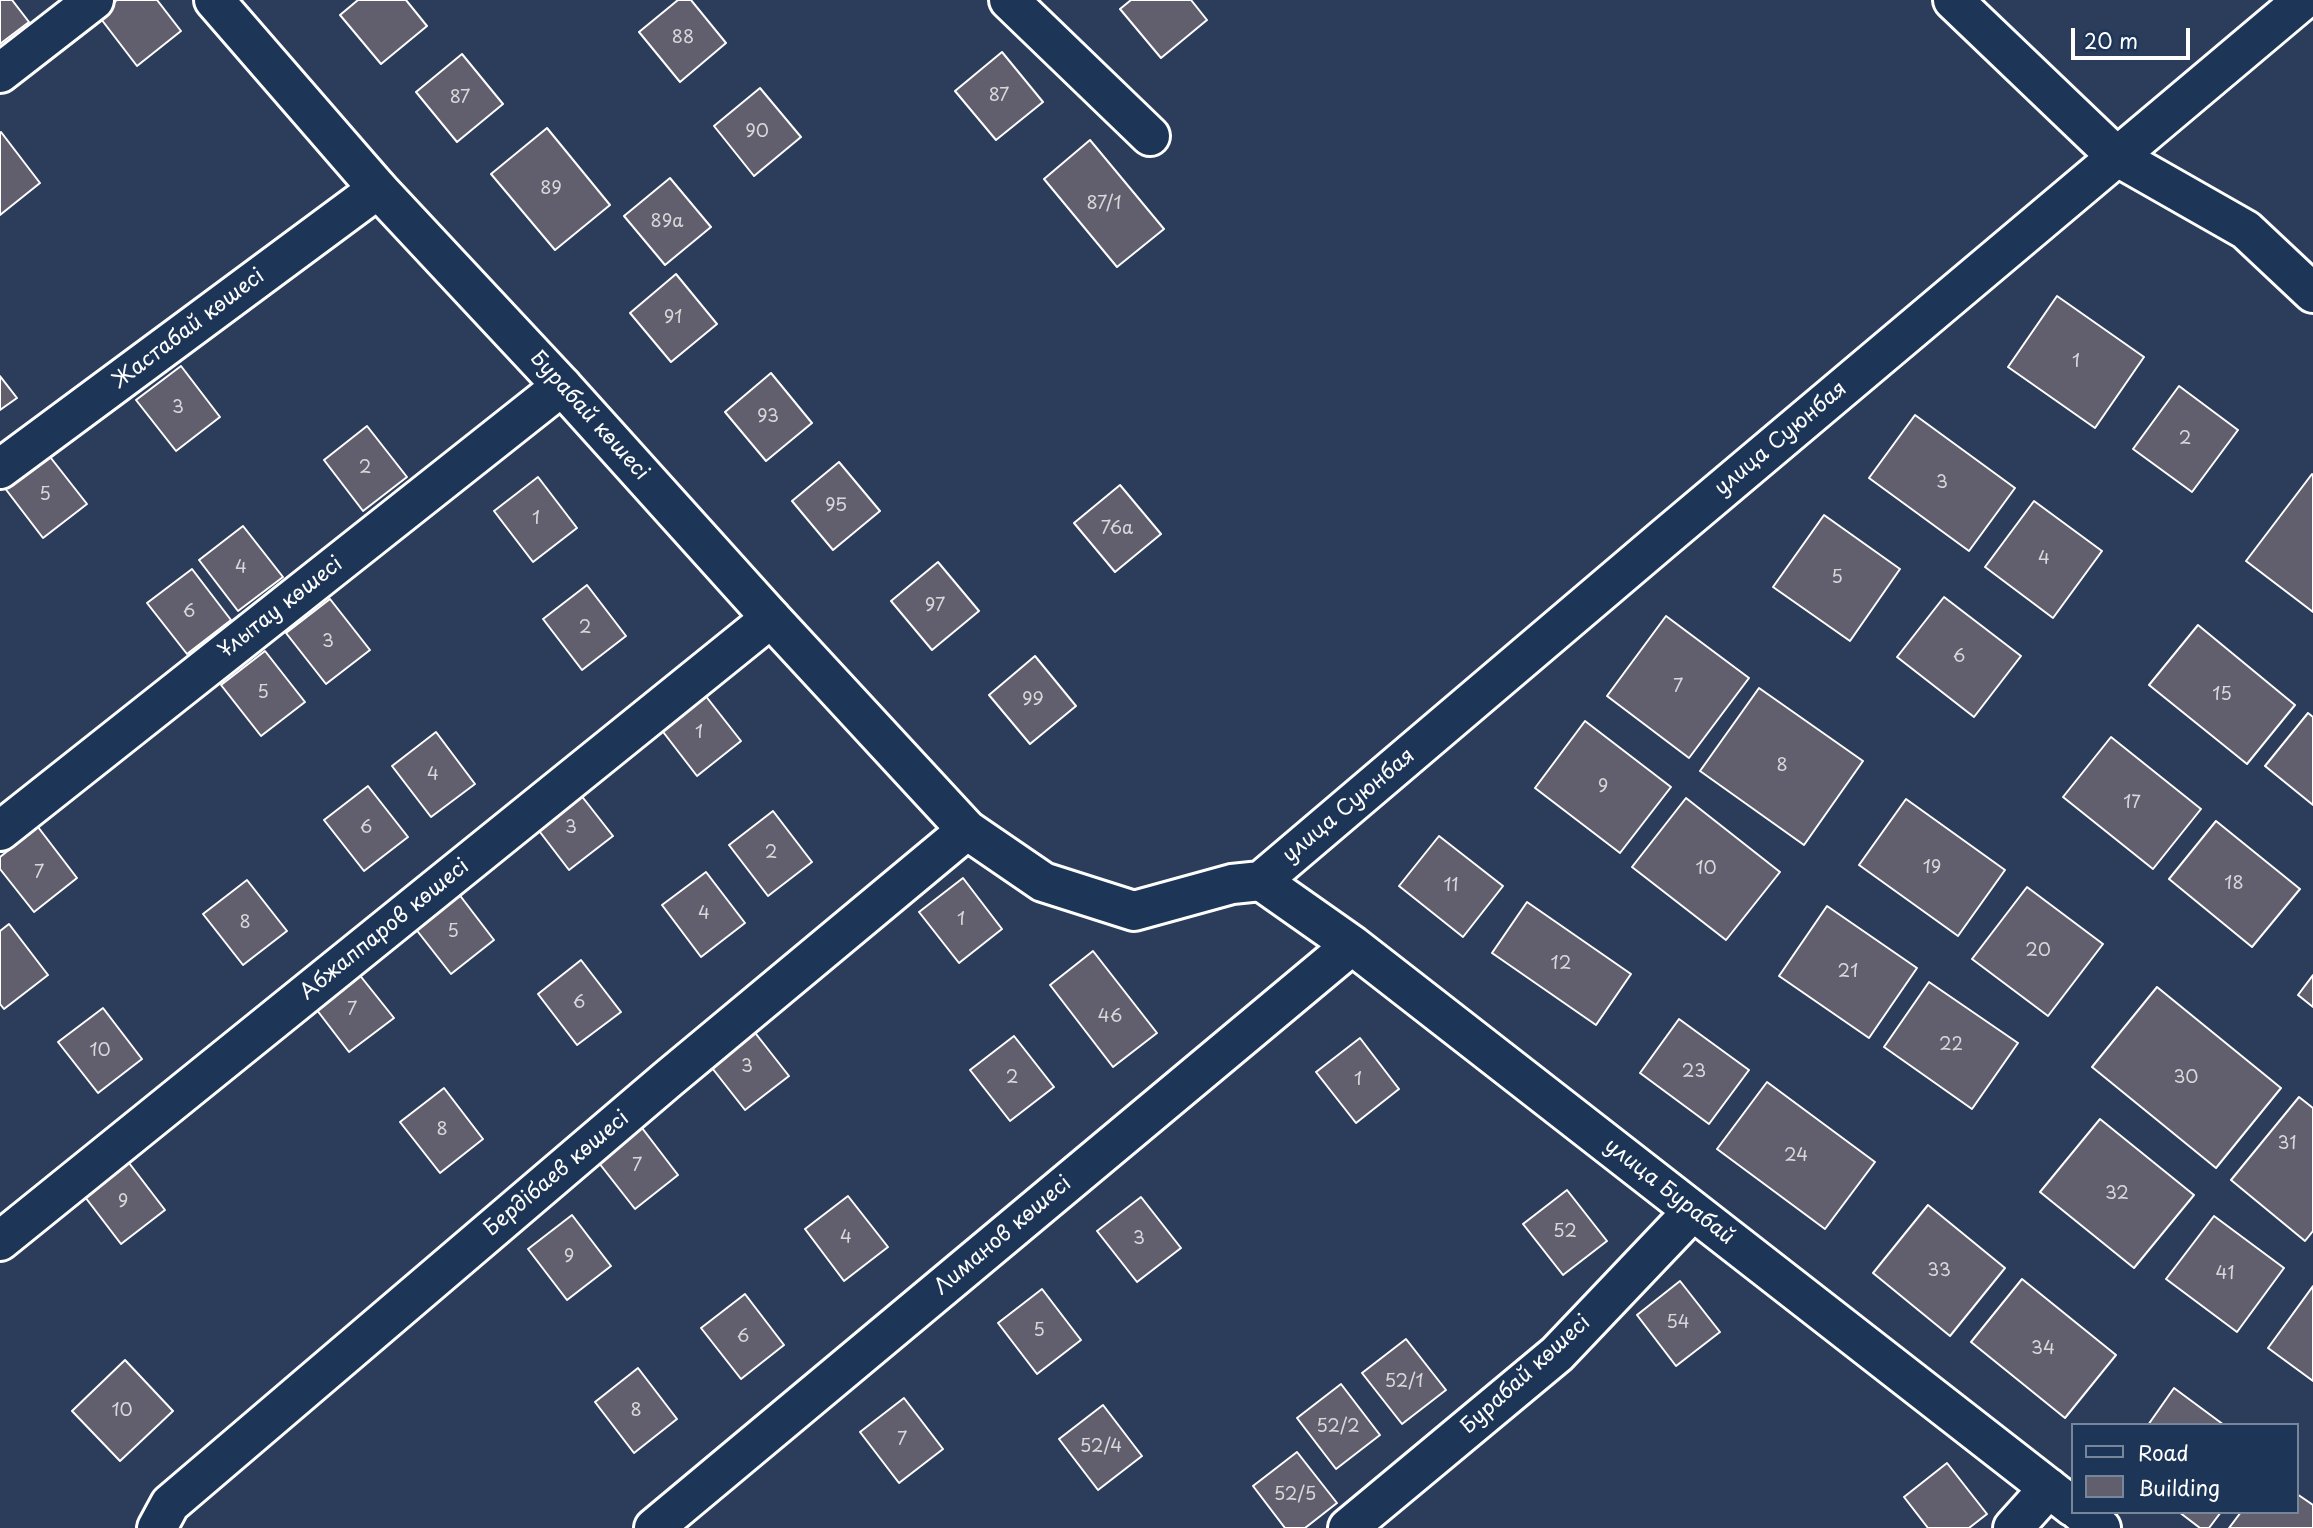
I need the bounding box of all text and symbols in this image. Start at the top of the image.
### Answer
scale bar [2075,14,2194,58]
text: 20 m [2084,24,2138,56]
house number: 88 [672,27,694,49]
house number: 87 [989,85,1009,107]
house number: 87 [450,87,470,109]
house number: 90 [745,121,769,143]
house number: 89 [540,178,562,200]
house number: 87/1 [1086,193,1122,215]
house number: 89а [651,211,683,233]
street label: Жастабай көшесі [108,264,270,394]
house number: 91 [664,307,682,329]
street label: Бурабай көшесі [524,346,654,486]
house number: 1 [2072,351,2080,373]
street label: улица Суюнбая [1710,377,1852,501]
house number: 3 [172,397,184,419]
house number: 93 [757,406,779,428]
house number: 2 [2179,428,2191,450]
house number: 2 [359,457,371,479]
house number: 3 [1936,472,1948,494]
house number: 5 [39,484,51,506]
house number: 95 [825,495,847,517]
house number: 1 [532,508,540,530]
house number: 76а [1101,518,1133,540]
house number: 4 [2038,548,2050,570]
street label: Ұлытау көшесі [214,552,348,664]
house number: 4 [235,557,247,579]
house number: 5 [1831,567,1843,589]
house number: 97 [925,595,945,617]
house number: 6 [183,601,195,623]
house number: 2 [579,617,591,639]
house number: 3 [322,631,334,653]
house number: 6 [1953,646,1965,668]
house number: 7 [1673,676,1683,698]
house number: 5 [257,682,269,704]
house number: 15 [2212,684,2232,706]
house number: 99 [1022,689,1044,711]
house number: 1 [695,722,703,744]
street label: улица Суюнбая [1278,744,1420,868]
house number: 8 [1776,755,1788,777]
house number: 4 [427,764,439,786]
house number: 9 [1598,776,1608,798]
house number: 17 [2123,792,2141,814]
house number: 6 [360,817,372,839]
house number: 3 [565,817,577,839]
house number: 2 [765,842,777,864]
street label: Абжаппаров көшесі [295,854,475,1006]
house number: 19 [1923,857,1941,879]
house number: 10 [1695,858,1717,880]
house number: 7 [34,862,44,884]
house number: 18 [2224,873,2244,895]
house number: 11 [1443,875,1459,897]
house number: 4 [698,903,710,925]
house number: 1 [957,909,965,931]
house number: 8 [239,912,251,934]
house number: 5 [447,921,459,943]
house number: 20 [2025,940,2051,962]
house number: 12 [1551,953,1571,975]
house number: 21 [1838,961,1858,983]
house number: 6 [573,992,585,1014]
house number: 7 [347,999,357,1021]
house number: 46 [1098,1006,1122,1028]
house number: 22 [1939,1034,1963,1056]
house number: 10 [89,1040,111,1062]
house number: 3 [741,1056,753,1078]
house number: 23 [1682,1061,1706,1083]
house number: 2 [1006,1067,1018,1089]
house number: 30 [2173,1067,2199,1089]
house number: 1 [1354,1069,1362,1091]
street label: Бердібаев көшесі [479,1106,635,1242]
house number: 8 [436,1119,448,1141]
house number: 31 [2278,1133,2296,1155]
street label: улица Бурабай [1599,1134,1739,1250]
house number: 24 [1784,1145,1808,1167]
house number: 7 [632,1155,642,1177]
street label: Лиманов көшесі [929,1171,1077,1301]
house number: 32 [2105,1183,2129,1205]
house number: 9 [118,1191,128,1213]
house number: 52 [1553,1221,1577,1243]
house number: 4 [840,1227,852,1249]
house number: 3 [1133,1228,1145,1250]
house number: 9 [564,1246,574,1268]
house number: 33 [1927,1260,1951,1282]
house number: 41 [2216,1263,2234,1285]
street label: Бурабай көшесі [1456,1310,1596,1440]
house number: 54 [1666,1312,1690,1334]
house number: 5 [1033,1320,1045,1342]
house number: 6 [737,1326,749,1348]
house number: 34 [2031,1338,2055,1360]
house number: 52/1 [1384,1371,1424,1393]
house number: 10 [111,1400,133,1422]
house number: 8 [630,1400,642,1422]
house number: 52/2 [1316,1416,1360,1438]
legend [2072,1423,2299,1514]
house number: 7 [897,1429,907,1451]
house number: 52/4 [1080,1436,1122,1458]
text: Road [2138,1436,2189,1468]
text: Building [2138,1471,2220,1503]
house number: 52/5 [1274,1484,1316,1506]

